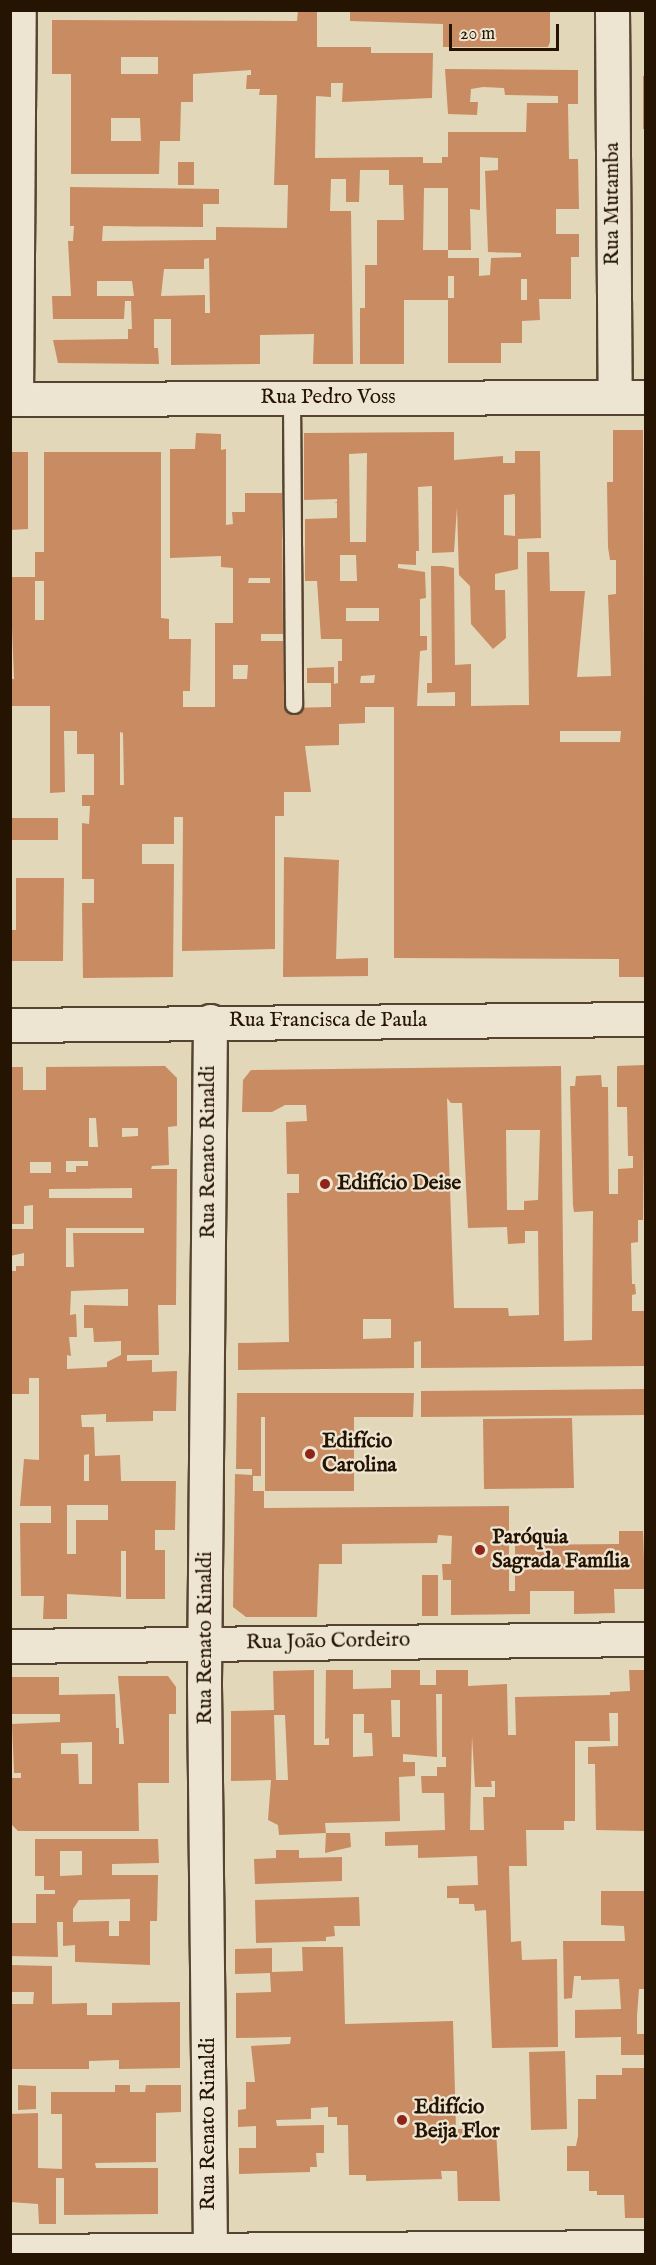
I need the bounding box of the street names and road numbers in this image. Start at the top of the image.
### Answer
street label: Rua Mutamba [600,142,626,266]
street label: Rua Pedro Voss [260,385,396,411]
street label: Rua Francisca de Paula [229,1008,427,1034]
street label: Rua Renato Rinaldi [196,1065,222,1239]
street label: Rua Renato Rinaldi [193,1551,219,1725]
street label: Rua João Cordeiro [246,1628,410,1656]
street label: Rua Renato Rinaldi [196,2037,222,2211]

